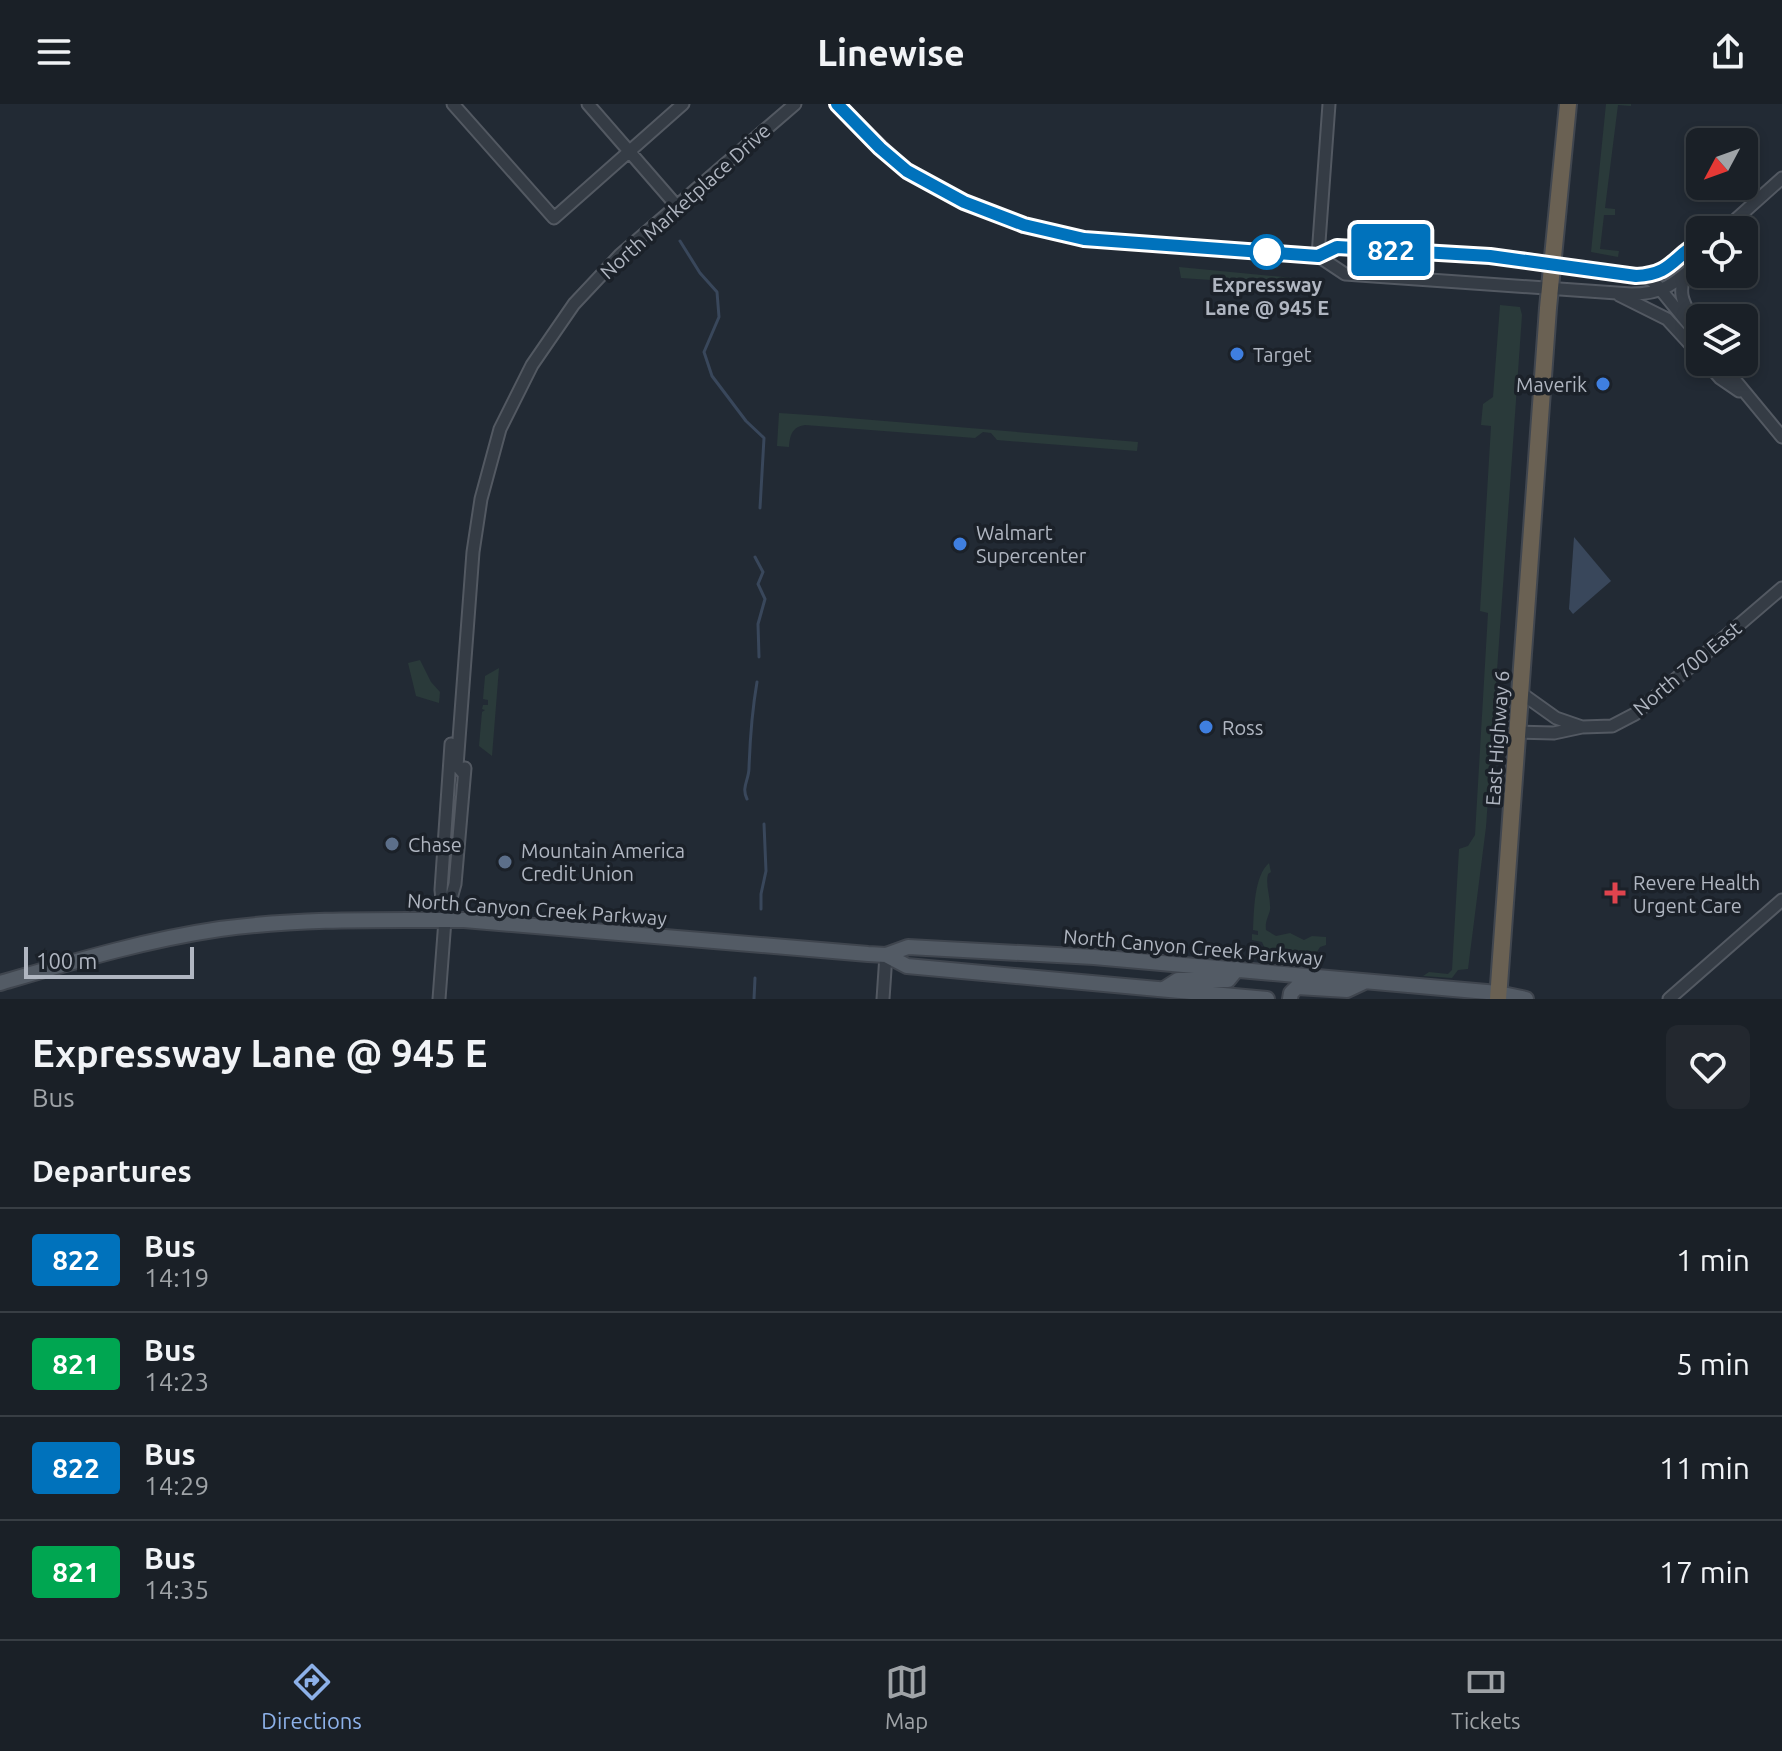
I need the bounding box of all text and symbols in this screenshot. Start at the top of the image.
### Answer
icon: menu [32,30,76,74]
icon: share [1706,30,1750,74]
text: Linewise [817,32,965,73]
street label: North Marketplace Drive [595,119,775,283]
north arrow [1686,128,1758,200]
map controls [1686,128,1758,376]
button: locate [1686,216,1758,288]
line badge: 822 [1345,224,1437,276]
text: 822 [1367,234,1415,265]
marker: Expressway Lane @ 945 E [1250,235,1284,269]
place label: Expressway Lane @ 945 E [1205,273,1329,319]
button: layers [1686,304,1758,376]
place label: Target [1253,343,1312,366]
marker: Target [1228,345,1246,363]
place label: Maverik [1516,373,1587,396]
marker: Maverik [1594,375,1612,393]
place label: Walmart Supercenter [976,521,1087,567]
marker: Walmart Supercenter [951,535,969,553]
street label: North 700 East [1628,616,1746,720]
street label: East Highway 6 [1481,670,1513,806]
place label: Ross [1222,716,1263,739]
marker: Ross [1197,718,1215,736]
place label: Chase [408,833,462,856]
marker: Chase [383,835,401,853]
place label: Mountain America Credit Union [521,839,685,885]
marker: Mountain America Credit Union [496,853,514,871]
place label: Revere Health Urgent Care [1633,871,1760,917]
marker: Revere Health Urgent Care [1604,882,1626,904]
street label: North Canyon Creek Parkway [406,888,668,930]
street label: North Canyon Creek Parkway [1062,924,1324,970]
scale bar [24,943,194,979]
text: 100 m [36,948,97,973]
button: heart [1666,1025,1750,1109]
text: Expressway Lane @ 945 E [32,1032,487,1074]
text: Bus [32,1083,75,1112]
text: Departures [32,1154,192,1188]
text: Bus [144,1229,196,1263]
text: 1 min [1676,1243,1750,1277]
text: 822 [52,1244,100,1275]
text: 14:19 [144,1263,209,1292]
text: Bus [144,1333,196,1367]
text: 5 min [1676,1347,1750,1381]
text: 821 [52,1348,100,1379]
text: 14:23 [144,1367,209,1396]
text: Bus [144,1437,196,1471]
text: 11 min [1659,1451,1750,1485]
text: 822 [52,1452,100,1483]
text: 14:29 [144,1471,209,1500]
text: Bus [144,1541,196,1575]
text: 17 min [1659,1555,1750,1589]
text: 821 [52,1556,100,1587]
text: 14:35 [144,1575,209,1604]
tab: Directions [261,1660,362,1733]
tab: Map [885,1660,929,1733]
tab: Tickets [1451,1660,1521,1733]

